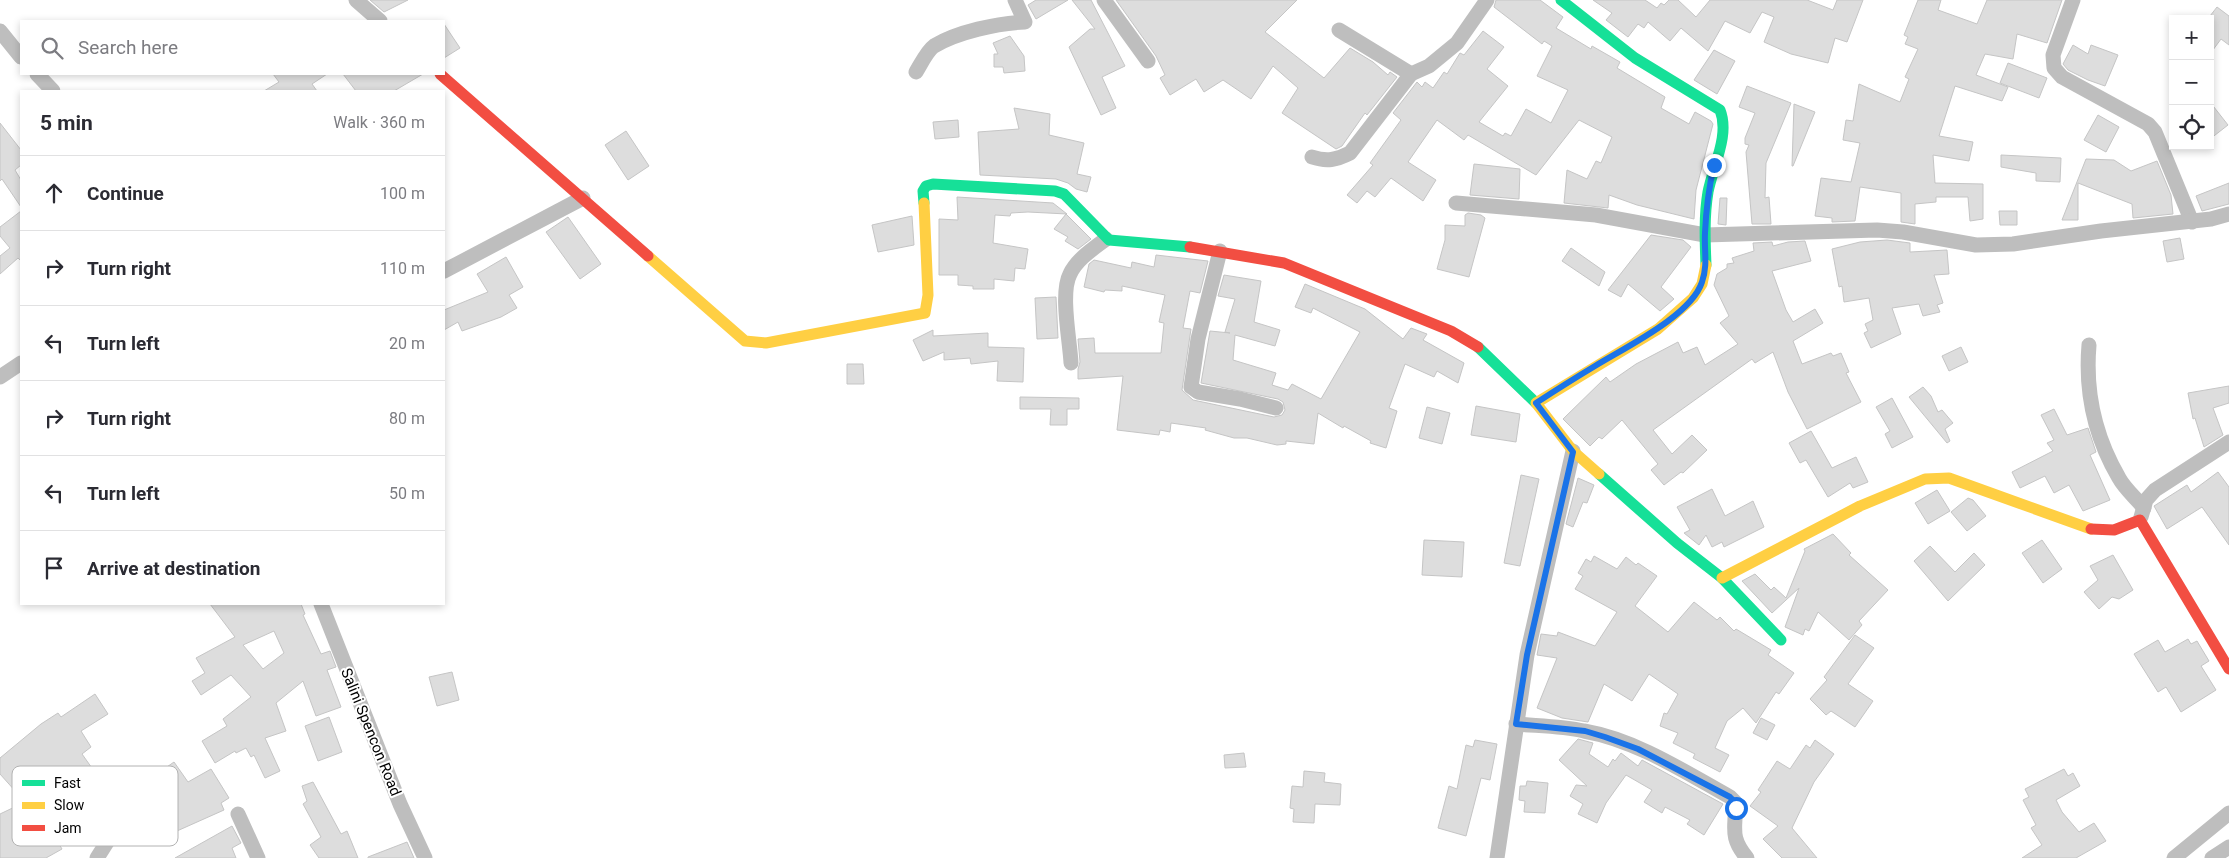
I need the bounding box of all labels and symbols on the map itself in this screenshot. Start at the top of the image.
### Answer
route end [1703,154,1726,177]
street label: Salini Spencon Road [337,665,405,799]
legend [12,766,178,846]
text: Fast [54,775,81,791]
text: Slow [54,797,85,813]
route start [1725,797,1748,820]
text: Jam [54,820,82,836]

